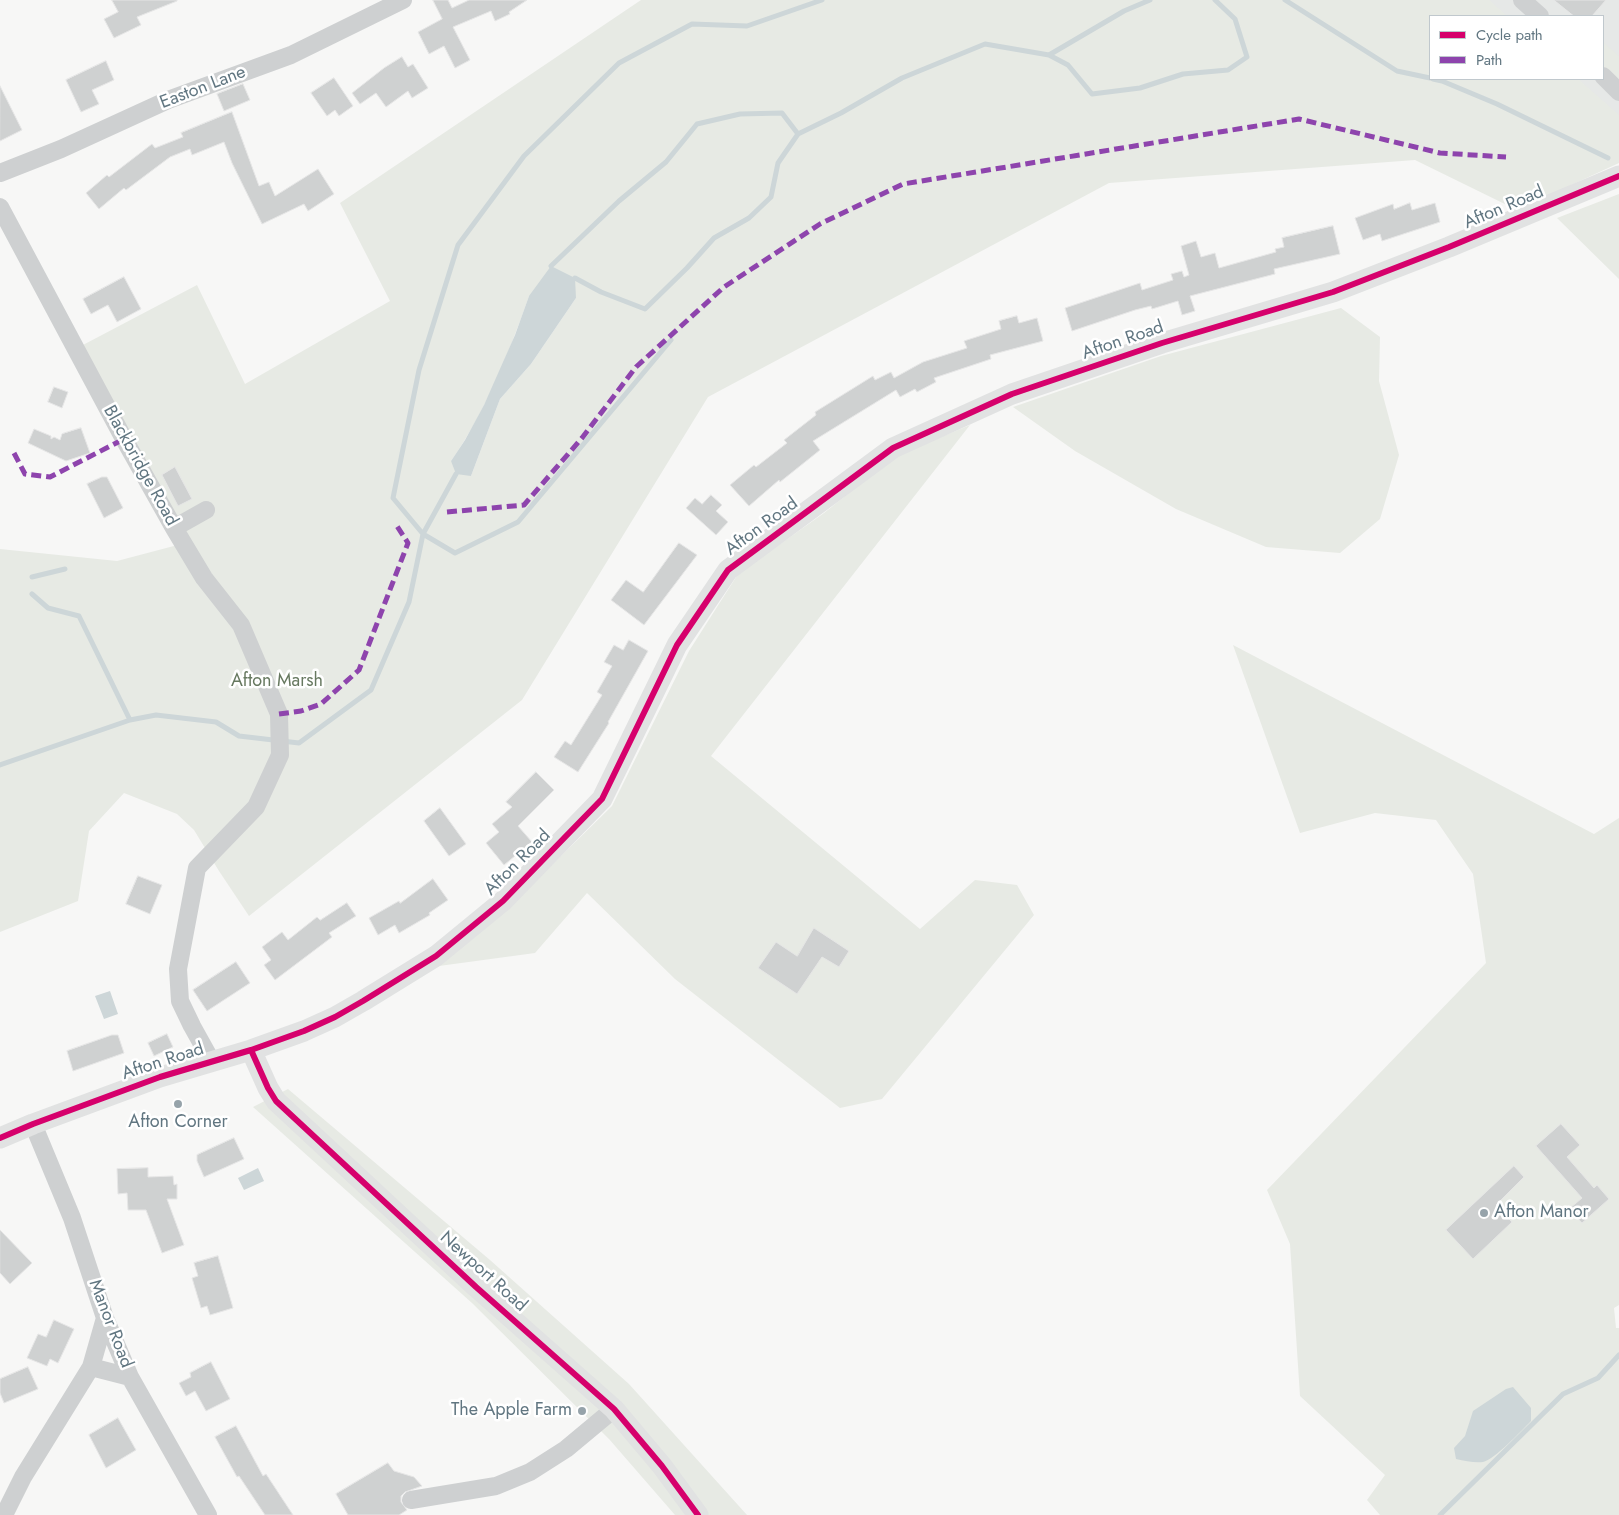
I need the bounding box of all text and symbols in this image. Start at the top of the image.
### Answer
legend [1429,15,1604,80]
text: Cycle path [1476,24,1543,46]
text: Path [1476,49,1502,71]
street label: Easton Lane [157,62,249,114]
street label: Afton Road [1461,181,1547,235]
street label: Afton Road [1079,317,1167,365]
street label: Blackbridge Road [98,402,182,530]
street label: Afton Road [721,493,803,561]
park label: Afton Marsh [231,671,323,693]
street label: Afton Road [480,825,556,901]
street label: Afton Road [119,1039,207,1085]
marker: Afton Corner [172,1098,184,1110]
place label: Afton Corner [128,1112,228,1134]
place label: Afton Manor [1494,1202,1589,1224]
marker: Afton Manor [1478,1207,1490,1219]
street label: Newport Road [435,1227,531,1317]
street label: Manor Road [83,1277,137,1371]
place label: The Apple Farm [451,1400,572,1422]
marker: The Apple Farm [576,1405,588,1417]

